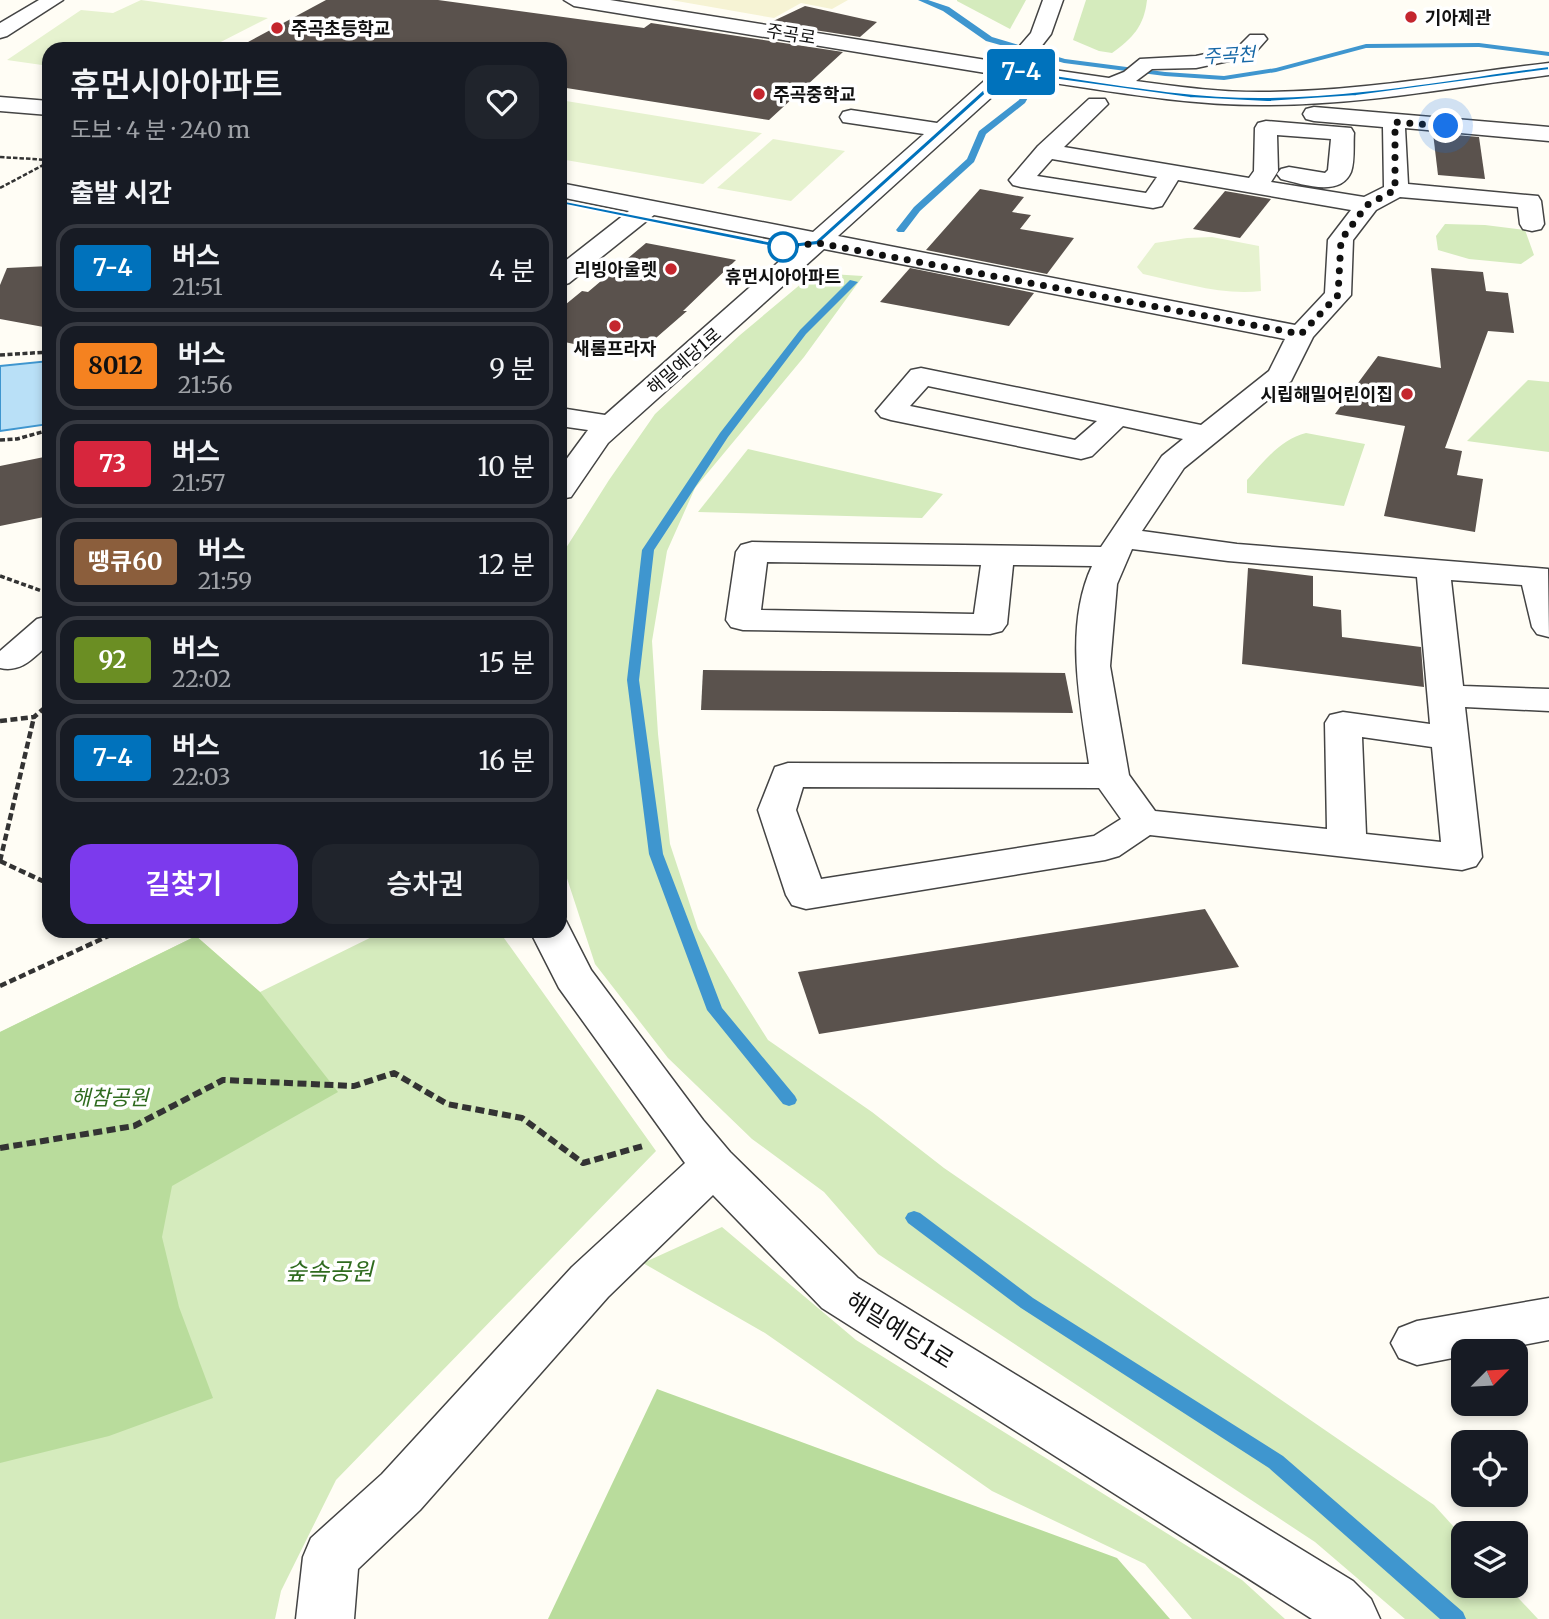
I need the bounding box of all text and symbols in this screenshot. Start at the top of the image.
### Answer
place label: 기아제관 [1425,6,1492,29]
marker: 기아제관 [1403,9,1419,25]
place label: 주곡초등학교 [291,17,390,40]
street label: 주곡로 [765,19,817,49]
marker: 주곡초등학교 [269,20,285,36]
water label: 주곡천 [1202,42,1257,68]
line badge: 7-4 [981,49,1061,95]
text: 7-4 [1001,56,1041,87]
text: 휴먼시아아파트 [70,64,283,105]
button: heart [465,65,539,139]
place label: 주곡중학교 [773,83,856,106]
marker: 주곡중학교 [751,86,767,102]
your location [1428,108,1463,143]
text: 도보 · 4 분 · 240 m [70,115,250,144]
text: 출발 시간 [70,176,172,209]
marker: 휴먼시아아파트 [768,232,798,262]
text: 버스 [172,239,220,272]
text: 7-4 [93,252,132,283]
text: 4 분 [489,254,535,287]
place label: 리빙아울렛 [574,258,657,281]
marker: 리빙아울렛 [663,261,679,277]
place label: 휴먼시아아파트 [725,265,841,288]
text: 21:51 [172,272,223,301]
marker: 새롬프라자 [607,318,623,334]
street label: 해밀예당1로 [642,322,726,400]
text: 버스 [178,337,226,370]
place label: 새롬프라자 [574,337,657,360]
text: 8012 [88,350,143,381]
text: 9 분 [489,352,535,385]
text: 21:56 [178,370,233,399]
place label: 시립해밀어린이집 [1261,383,1393,406]
marker: 시립해밀어린이집 [1399,386,1415,402]
text: 버스 [172,435,220,468]
text: 73 [99,448,126,479]
text: 10 분 [478,450,535,483]
text: 21:57 [172,468,225,497]
text: 버스 [198,533,246,566]
text: 땡큐60 [88,546,163,577]
text: 12 분 [478,548,535,581]
text: 21:59 [198,566,252,595]
text: 버스 [172,631,220,664]
text: 92 [98,644,127,675]
text: 15 분 [479,646,535,679]
text: 22:02 [172,664,232,693]
text: 버스 [172,729,220,762]
text: 7-4 [93,742,132,773]
text: 16 분 [478,744,535,777]
text: 22:03 [172,762,231,791]
button: 길찾기 [70,844,298,924]
button: 승차권 [312,844,539,924]
park label: 해참공원 [71,1084,150,1111]
park label: 숲속공원 [285,1256,375,1287]
street label: 해밀예당1로 [840,1285,960,1375]
north arrow [1451,1339,1528,1416]
map controls [1451,1339,1528,1598]
button: locate [1451,1430,1528,1507]
button: layers [1451,1521,1528,1598]

